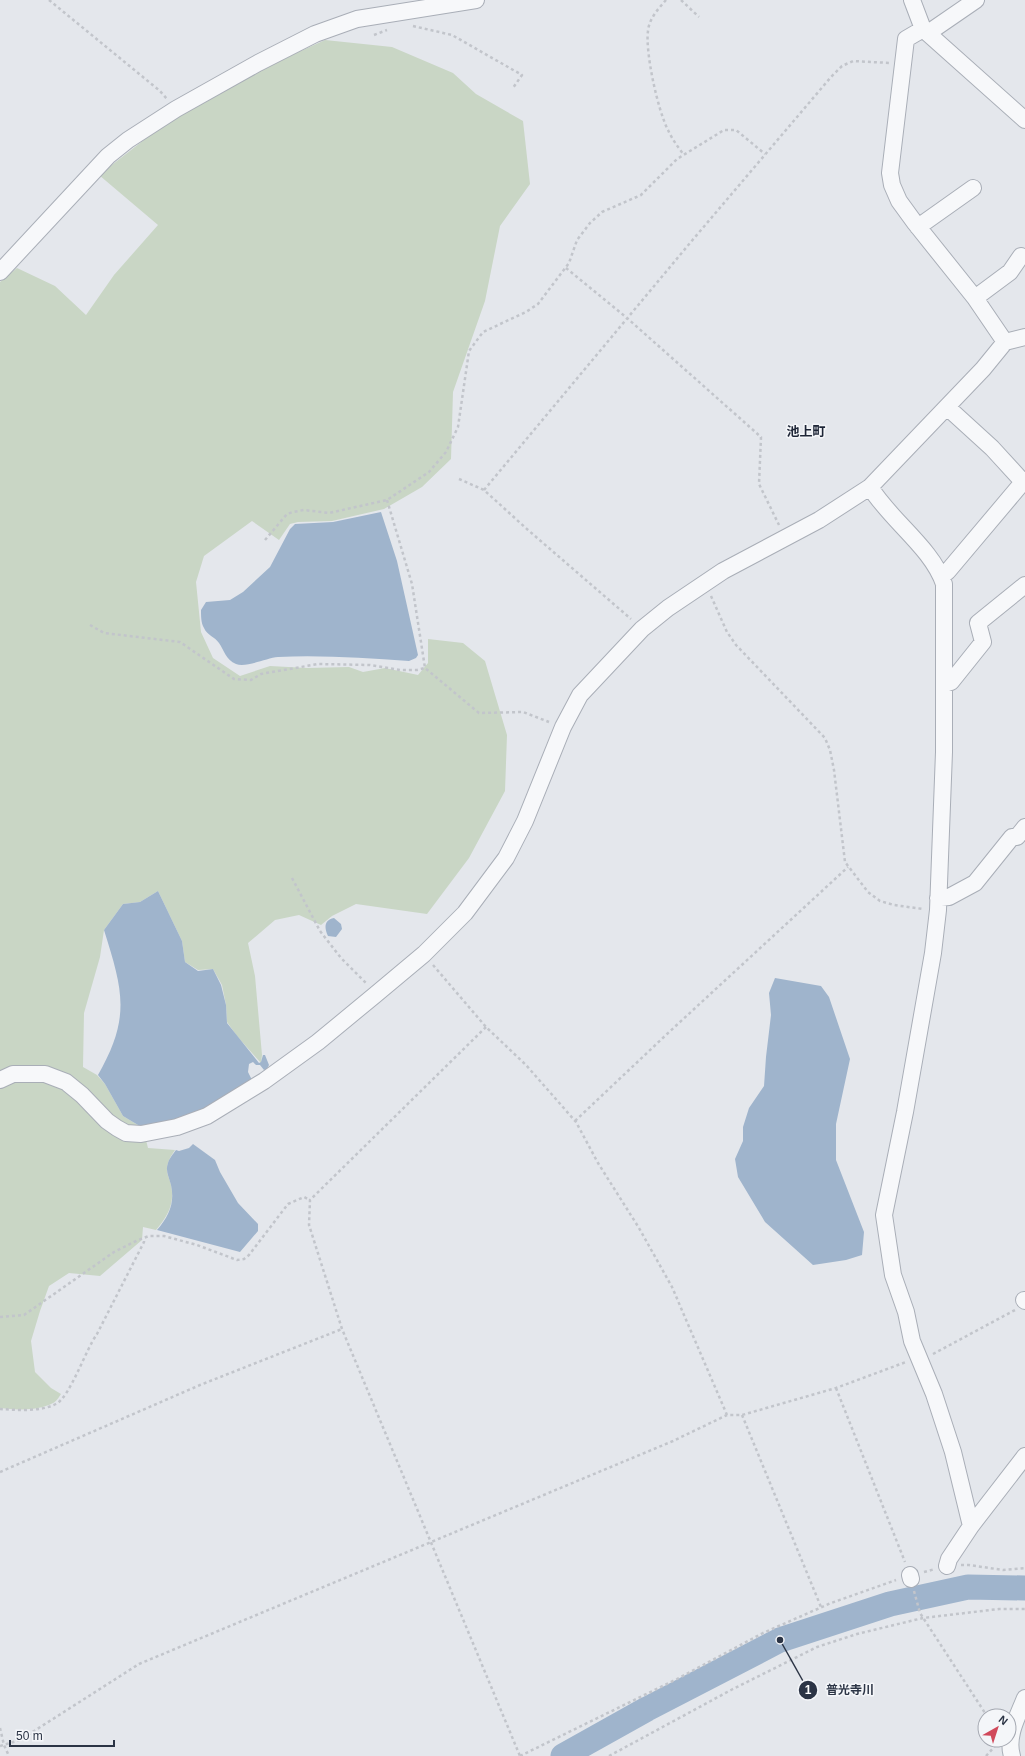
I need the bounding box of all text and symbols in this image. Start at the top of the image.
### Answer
district label: 池上町 [786,424,826,439]
callout: 普光寺川 [798,1678,882,1702]
text: 1 [805,1683,812,1697]
text: 普光寺川 [826,1683,874,1697]
north arrow [977,1708,1017,1748]
text: N [996,1713,1010,1727]
scale bar [10,1722,114,1748]
text: 50 m [16,1729,43,1743]

